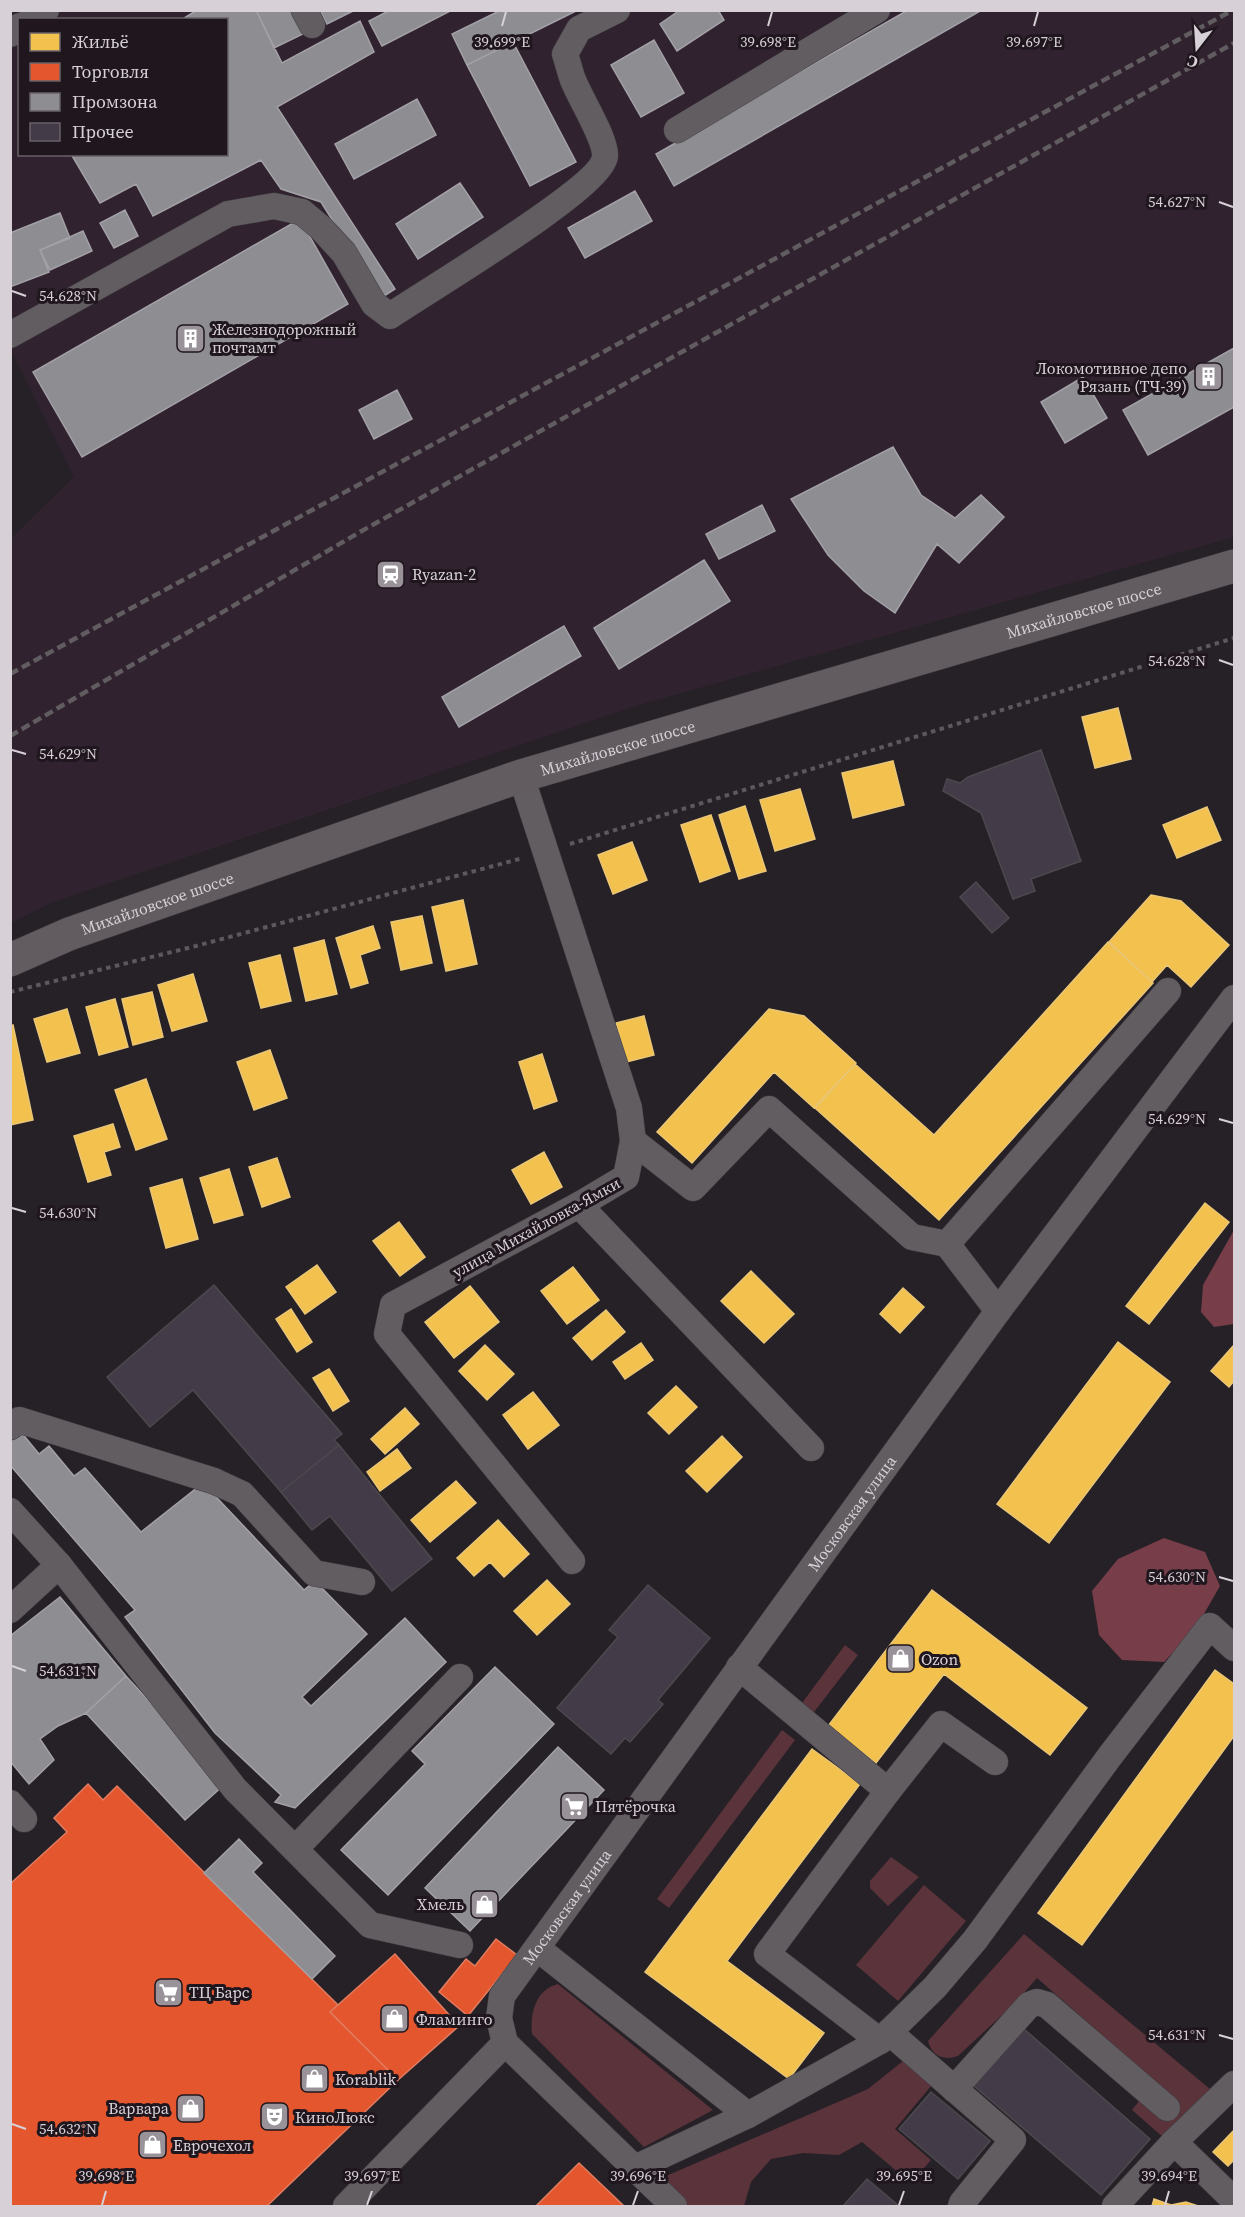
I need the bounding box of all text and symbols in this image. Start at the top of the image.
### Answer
legend [18,18,228,156]
north arrow [1167,18,1227,78]
text: Жильё [72,29,129,54]
text: 39.699°E [474,31,530,52]
text: 39.698°E [740,31,796,52]
text: 39.697°E [1006,31,1062,52]
text: С [1185,50,1201,74]
text: Торговля [72,59,149,84]
text: Промзона [72,89,158,114]
text: Прочее [72,119,134,144]
text: 54.627°N [1148,191,1206,212]
text: 54.628°N [39,285,97,306]
place label: Железнодорожный почтамт [212,318,357,358]
building icon: Железнодорожный почтамт [175,322,207,354]
place label: Локомотивное депо Рязань (ТЧ-39) [1036,357,1187,397]
building icon: Локомотивное депо Рязань (ТЧ-39) [1192,361,1224,393]
station icon: Ryazan-2 [375,558,407,590]
place label: Ryazan-2 [412,563,476,585]
street label: Михайловское шоссе [1004,577,1164,643]
text: 54.628°N [1148,650,1206,671]
street label: Михайловское шоссе [537,714,698,781]
text: 54.629°N [39,743,97,764]
street label: Михайловское шоссе [78,866,237,940]
text: 54.629°N [1148,1108,1206,1129]
street label: улица Михайловка-Ямки [448,1172,624,1282]
text: 54.630°N [39,1202,97,1223]
street label: Московская улица [802,1450,902,1576]
text: 54.630°N [1148,1566,1206,1587]
shop icon: Ozon [884,1643,916,1675]
place label: Ozon [921,1648,958,1670]
text: 54.631°N [39,1660,97,1681]
supermarket icon: Пятёрочка [558,1790,590,1822]
place label: Пятёрочка [595,1795,677,1817]
street label: Московская улица [517,1844,617,1969]
shop icon: Хмель [469,1888,501,1920]
place label: Хмель [417,1893,464,1915]
supermarket icon: ТЦ Барс [152,1976,184,2008]
place label: ТЦ Барс [189,1981,250,2003]
shop icon: Фламинго [379,2003,411,2035]
place label: Фламинго [416,2008,493,2030]
text: 54.631°N [1148,2024,1206,2045]
shop icon: Korablik [298,2063,330,2095]
place label: Korablik [335,2068,396,2090]
shop icon: Варвара [174,2092,206,2124]
place label: Варвара [108,2097,170,2119]
theatre icon: КиноЛюкс [258,2101,290,2133]
place label: КиноЛюкс [295,2106,375,2128]
text: 54.632°N [39,2118,97,2139]
shop icon: Еврочехол [136,2129,168,2161]
place label: Еврочехол [173,2134,252,2156]
text: 39.698°E [78,2165,134,2186]
text: 39.697°E [344,2165,400,2186]
text: 39.696°E [610,2165,666,2186]
text: 39.695°E [876,2165,932,2186]
text: 39.694°E [1141,2165,1197,2186]

